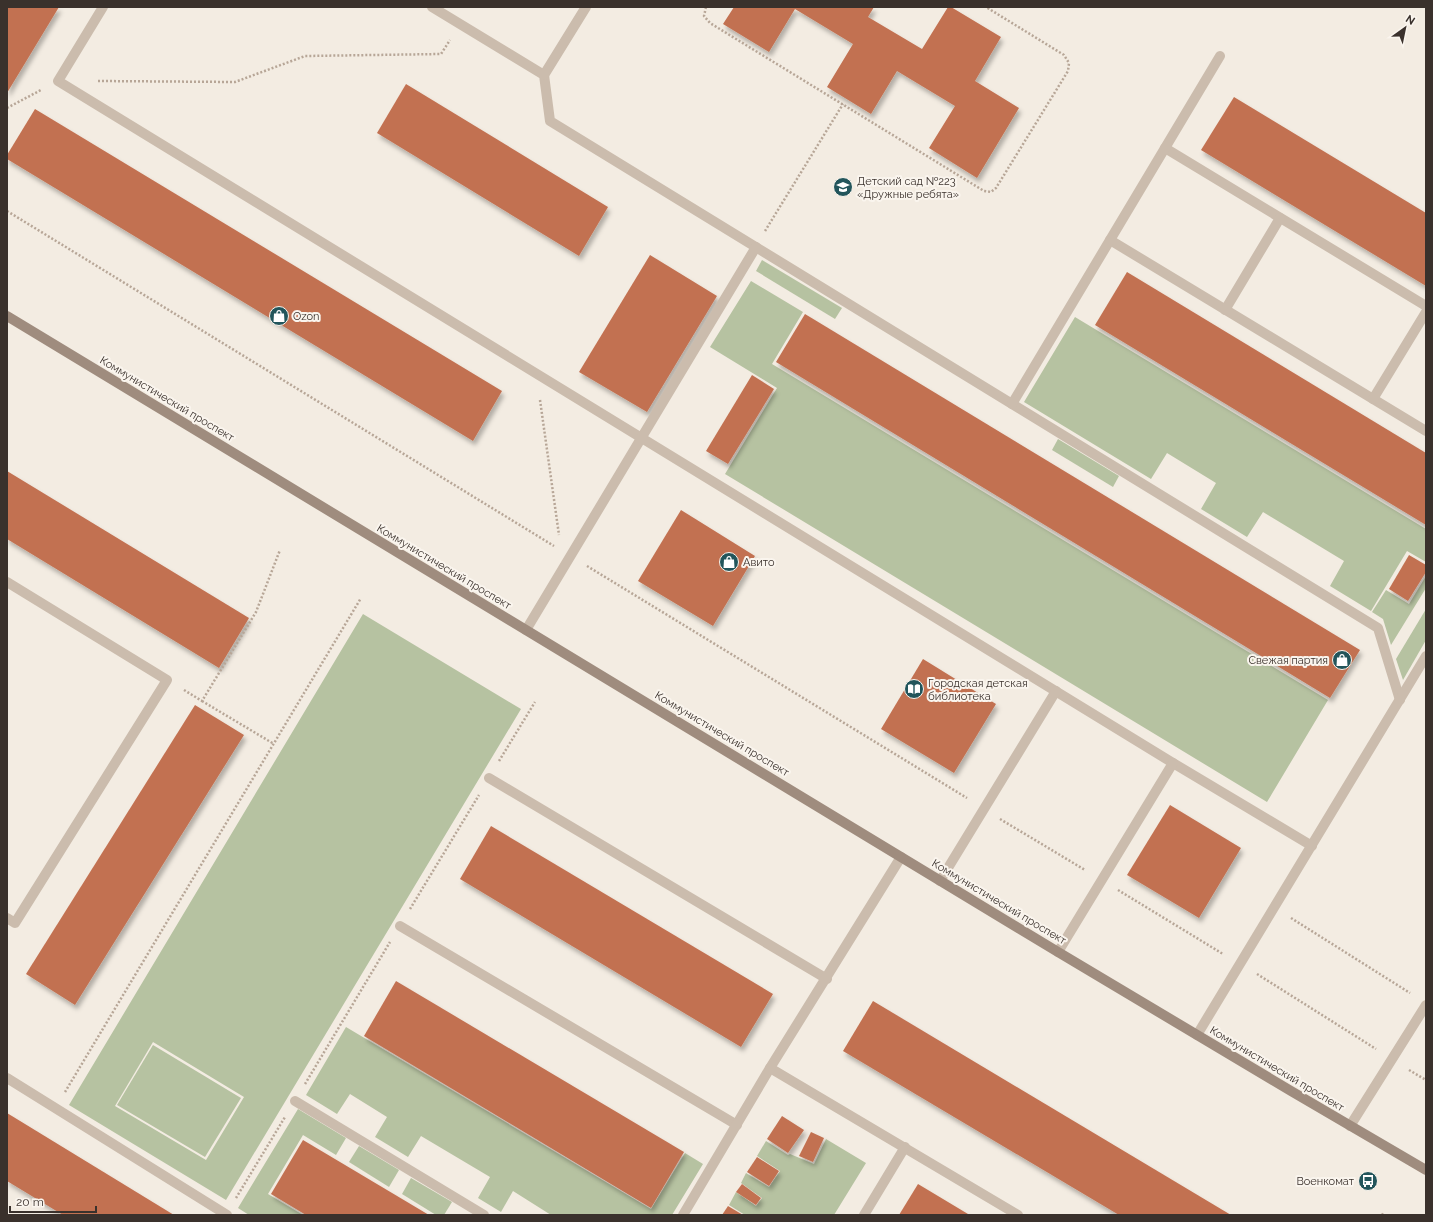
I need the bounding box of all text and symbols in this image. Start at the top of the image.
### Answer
north arrow [1385,8,1425,48]
text: N [1403,12,1417,28]
place label: Детский сад №223 «Дружные ребята» [857,175,959,201]
school or university icon: Детский сад №223 «Дружные ребята» [832,176,854,198]
shop icon: Ozon [268,305,290,327]
place label: Ozon [293,310,320,323]
street label: Коммунистический проспект [97,354,237,445]
street label: Коммунистический проспект [374,522,514,613]
shop icon: Авито [718,551,740,573]
place label: Авито [743,556,775,569]
shop icon: Свежая партия [1331,649,1353,671]
place label: Свежая партия [1248,654,1328,667]
place label: Городская детская библиотека [928,677,1028,703]
library icon: Городская детская библиотека [903,678,925,700]
street label: Коммунистический проспект [652,689,792,780]
street label: Коммунистический проспект [929,857,1069,948]
street label: Коммунистический проспект [1207,1024,1347,1115]
bus stop icon: Военкомат [1357,1170,1379,1192]
place label: Военкомат [1296,1175,1355,1188]
scale bar [10,1188,96,1214]
text: 20 m [16,1195,44,1209]

